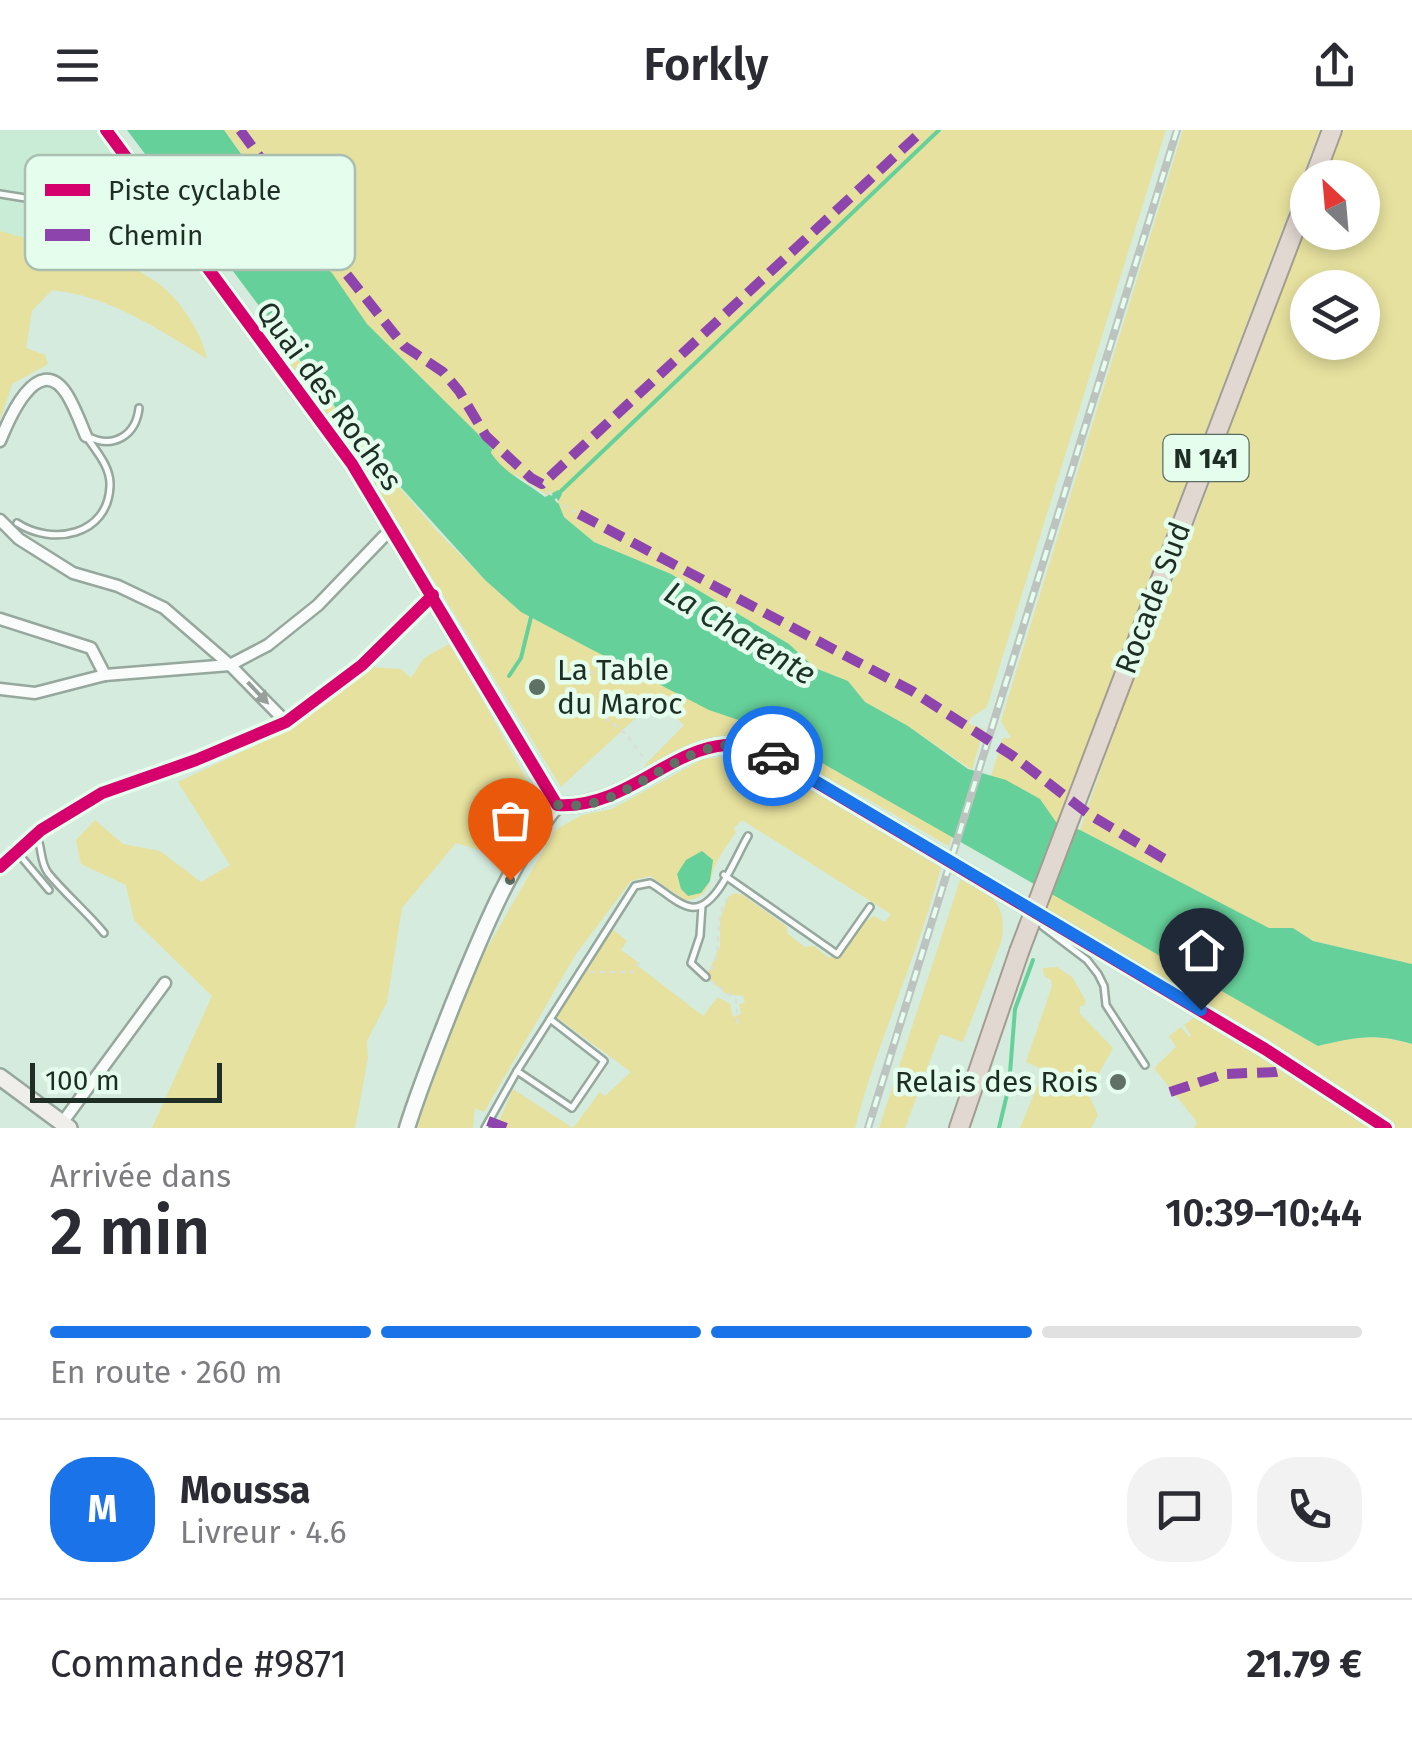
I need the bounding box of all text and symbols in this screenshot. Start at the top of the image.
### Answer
icon: menu [50,38,105,93]
text: Forkly [644,38,768,92]
icon: share [1307,38,1362,93]
legend [25,155,355,270]
north arrow [1290,160,1380,250]
map controls [1290,160,1380,360]
text: Piste cyclable [108,174,281,207]
text: Chemin [108,219,203,252]
button: layers [1290,270,1380,360]
street label: Quai des Roches [248,295,410,497]
road number: N 141 [1164,435,1248,481]
street label: Rocade Sud [1108,517,1198,679]
water label: La Charente [658,573,822,693]
place label: La Table du Maroc [557,652,683,722]
marker: La Table du Maroc [526,676,548,698]
one-way arrow [246,681,269,705]
courier [723,706,823,806]
icon: car [746,729,801,784]
pin [468,778,553,881]
icon: bag [483,793,538,848]
pin [1159,908,1244,1011]
icon: home [1174,923,1229,978]
scale bar [30,1058,222,1103]
text: 100 m [45,1064,120,1097]
place label: Relais des Rois [895,1064,1098,1100]
marker: Relais des Rois [1107,1071,1129,1093]
text: Arrivée dans [50,1157,231,1195]
text: 10:39–10:44 [1165,1190,1362,1236]
text: 2 min [50,1193,210,1271]
text: En route · 260 m [50,1353,283,1391]
button: chat [1127,1457,1232,1562]
button: phone [1257,1457,1362,1562]
text: Moussa [180,1467,311,1513]
text: M [88,1486,117,1532]
text: Livreur · 4.6 [180,1513,347,1551]
text: Commande #9871 [50,1641,347,1687]
text: 21.79 € [1246,1641,1362,1687]

